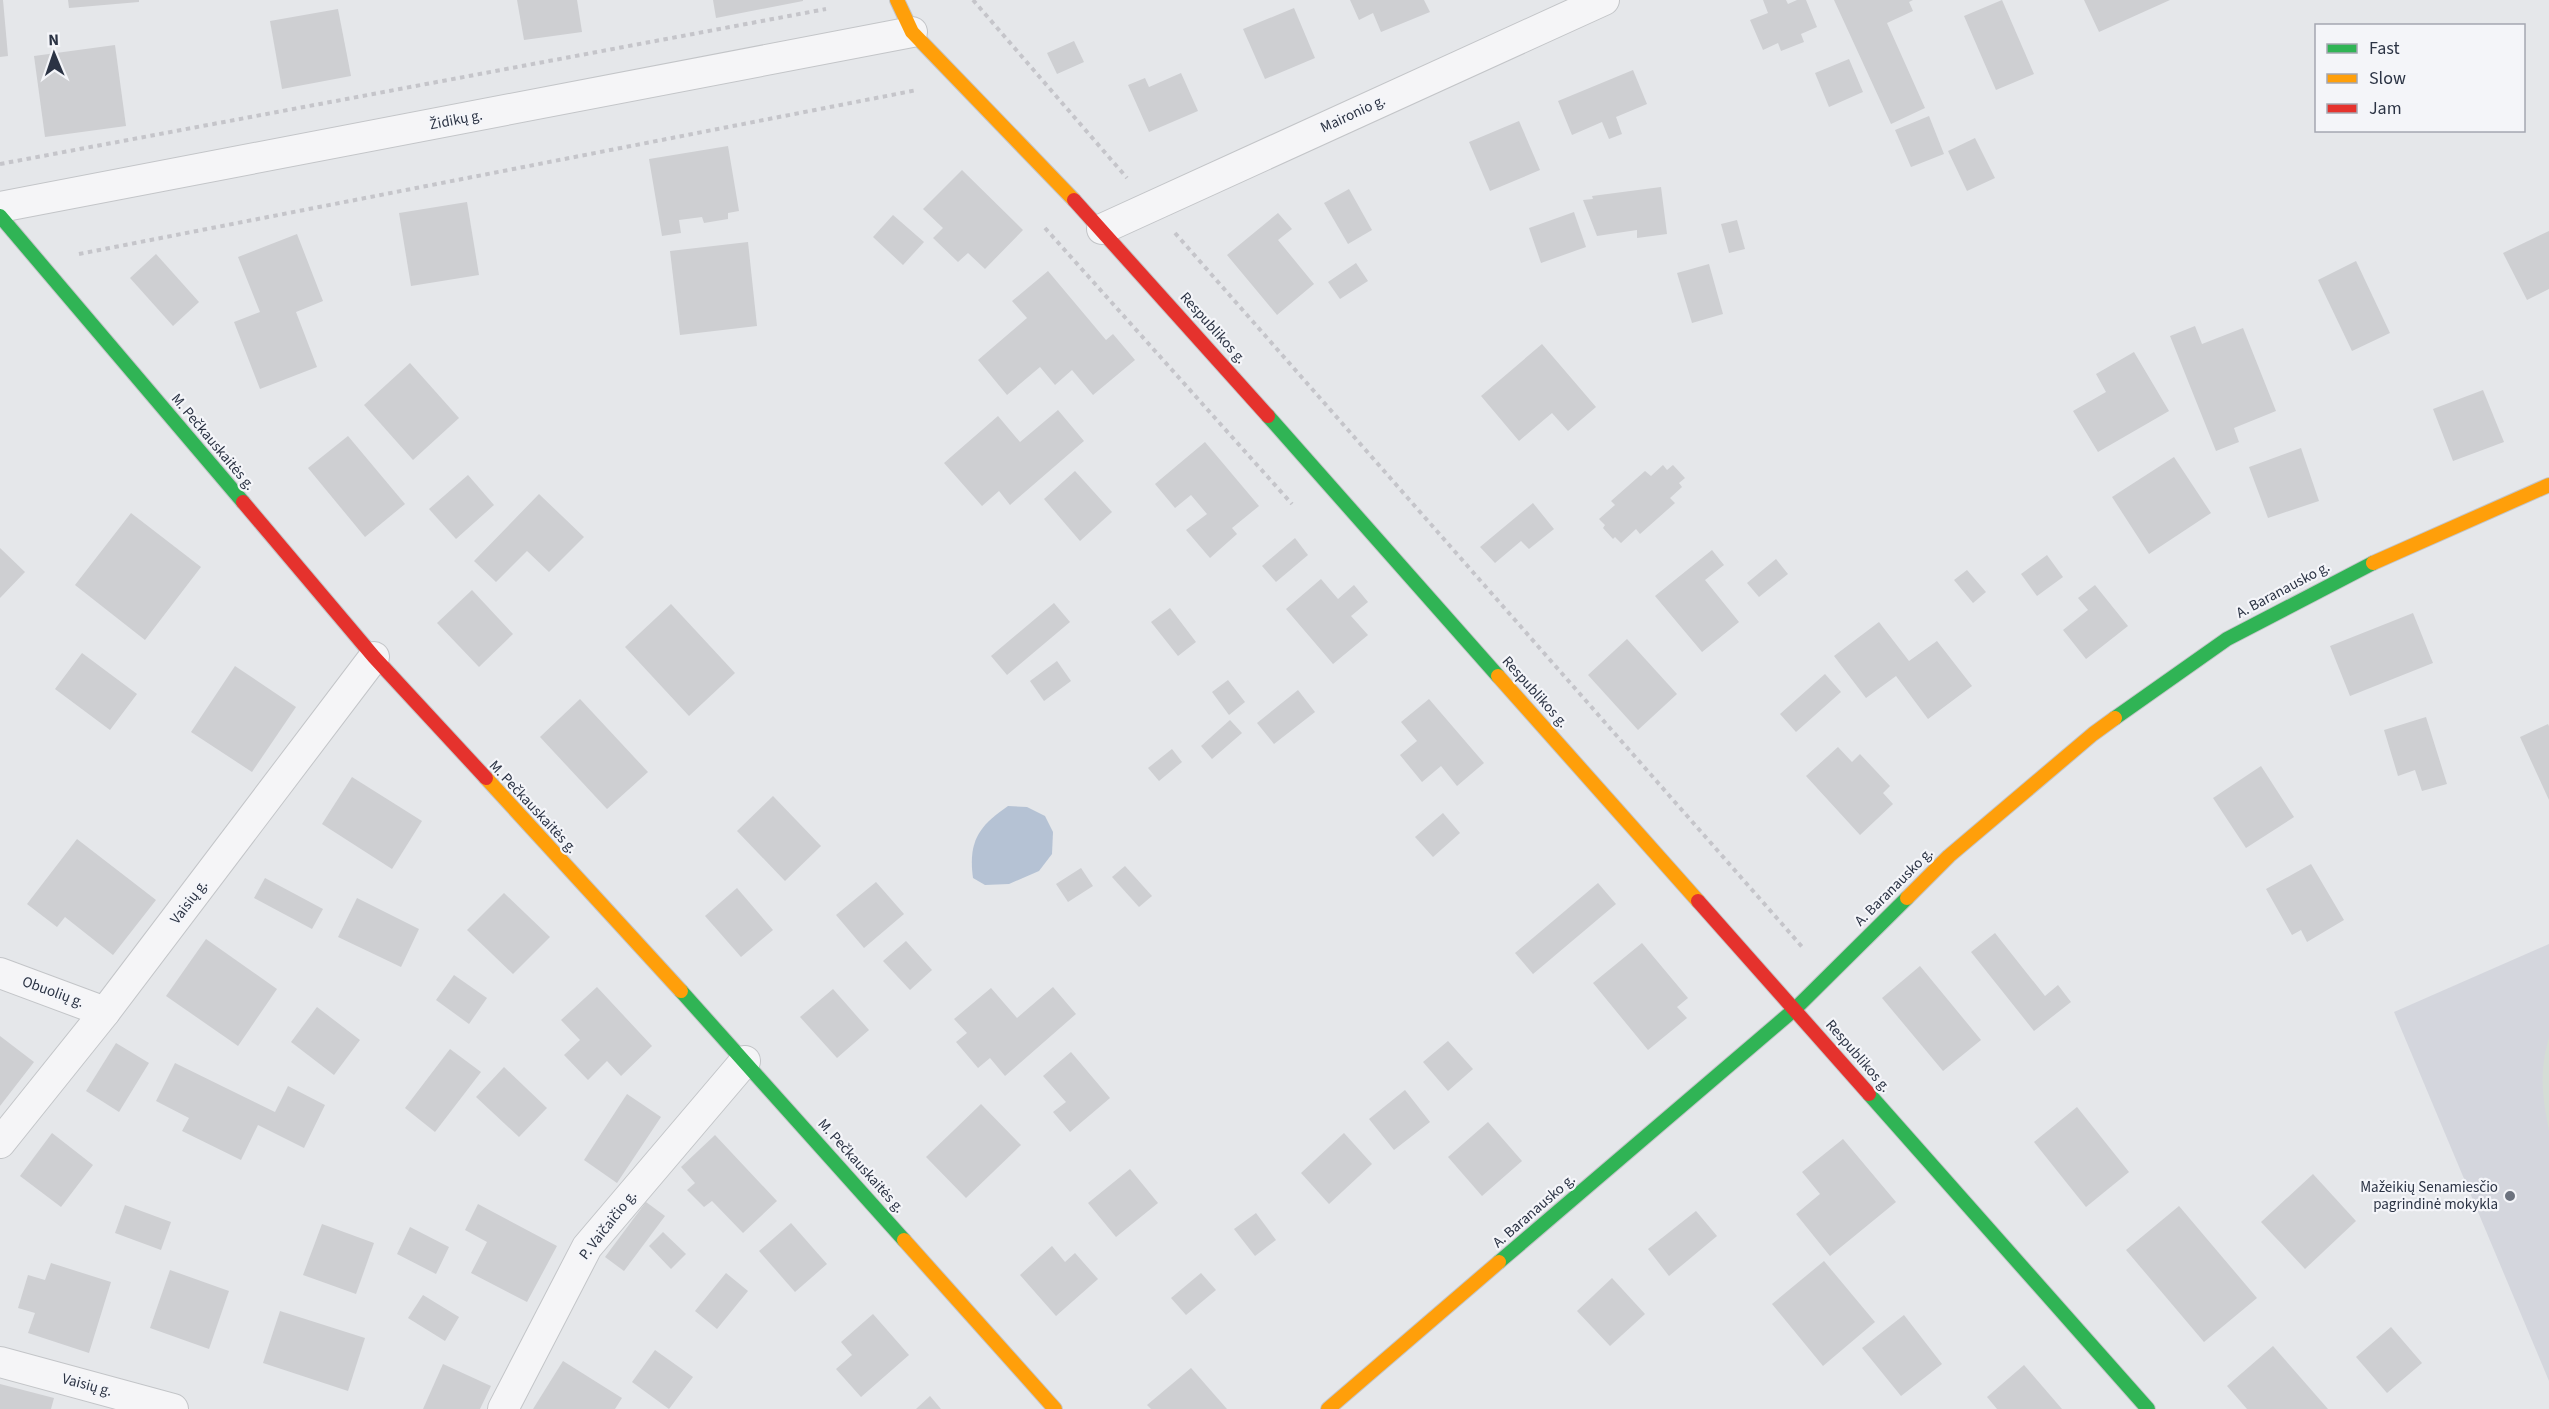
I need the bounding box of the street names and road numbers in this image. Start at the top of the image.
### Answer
street label: Maironio g. [1317,90,1389,138]
street label: Židikų g. [428,105,484,135]
street label: Respublikos g. [1175,287,1251,369]
street label: M. Pečkauskaitės g. [166,389,260,495]
street label: A. Baranausko g. [2232,556,2334,624]
street label: Respublikos g. [1497,651,1573,733]
street label: M. Pečkauskaitės g. [484,756,582,858]
street label: A. Baranausko g. [1850,843,1938,931]
street label: Vaisių g. [165,875,213,929]
street label: Obuolių g. [19,971,87,1013]
street label: Respublikos g. [1820,1015,1896,1097]
street label: M. Pečkauskaitės g. [813,1114,909,1218]
street label: A. Baranausko g. [1488,1169,1580,1253]
street label: P. Vaičaičio g. [574,1186,642,1264]
street label: Vaisių g. [60,1368,114,1402]

